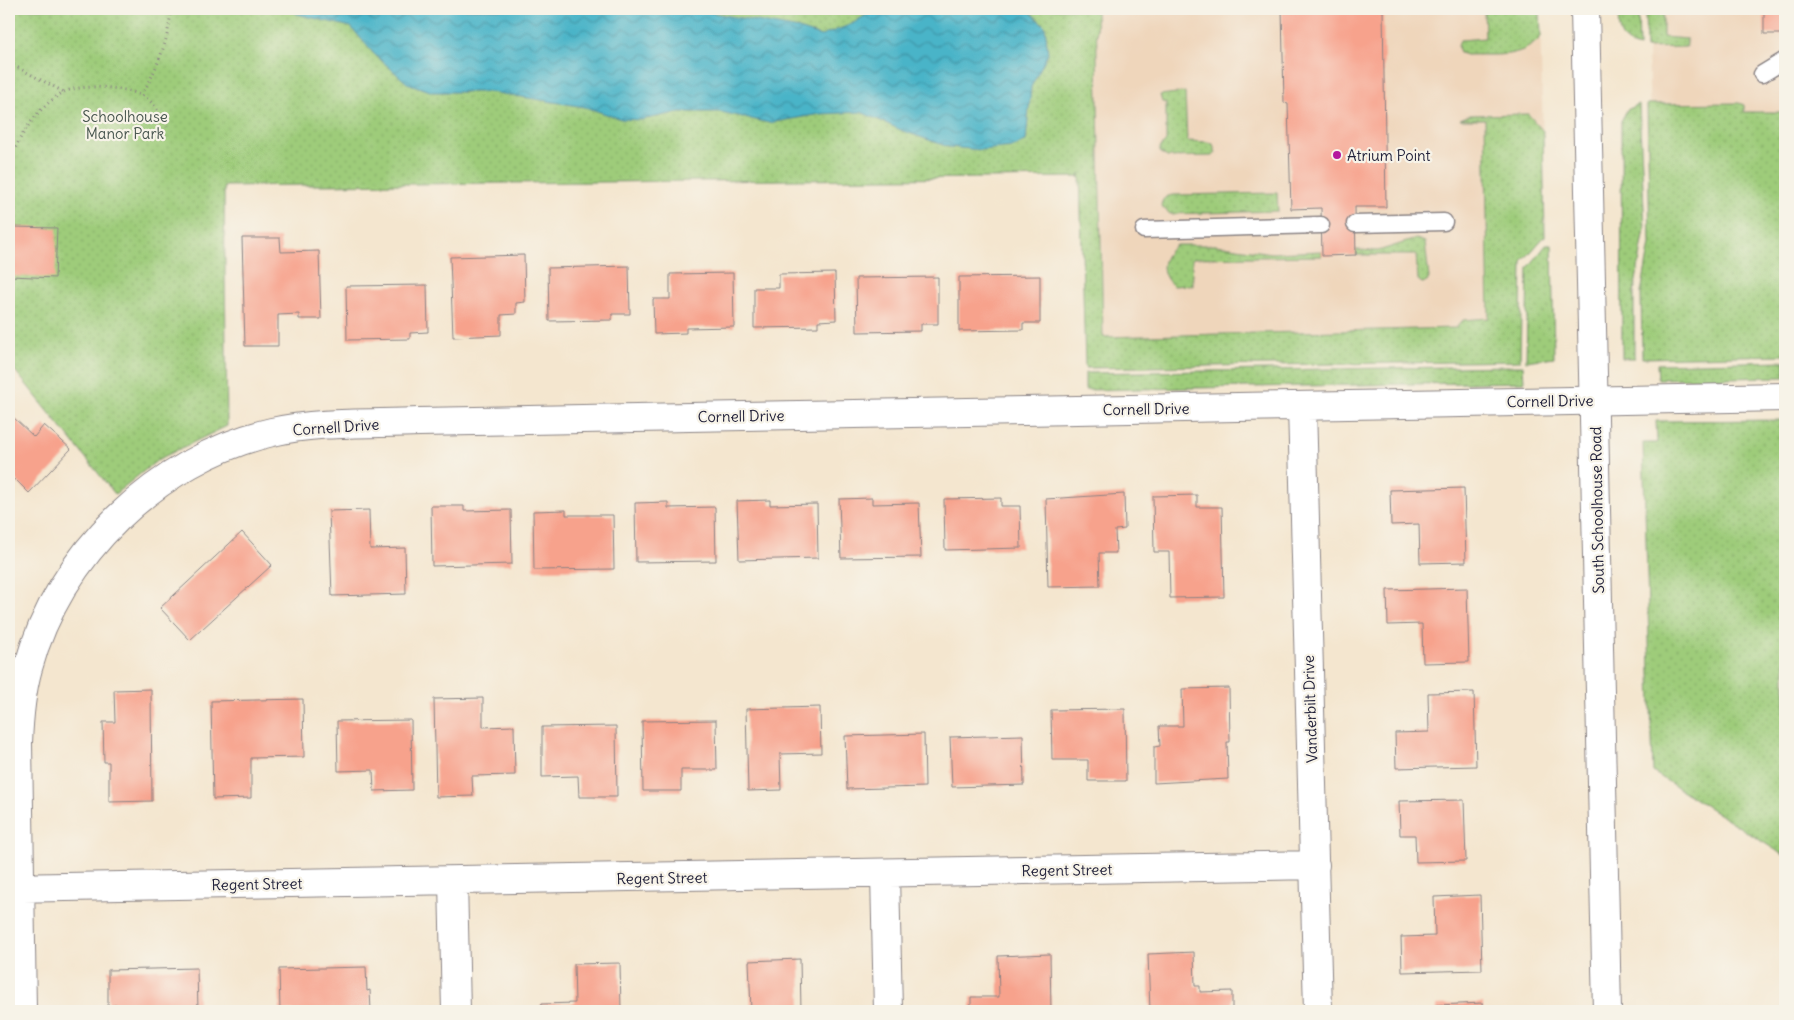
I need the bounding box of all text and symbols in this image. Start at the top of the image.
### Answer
park label: Schoolhouse Manor Park [82,107,168,143]
place label: Atrium Point [1347,146,1431,165]
marker: Atrium Point [1331,149,1343,161]
street label: Cornell Drive [1506,391,1594,411]
street label: Cornell Drive [1102,399,1190,419]
street label: Cornell Drive [697,406,785,426]
street label: Cornell Drive [292,414,380,440]
street label: South Schoolhouse Road [1586,426,1608,594]
street label: Vanderbilt Drive [1299,655,1321,763]
street label: Regent Street [1021,860,1113,880]
street label: Regent Street [616,868,708,888]
street label: Regent Street [211,874,303,894]

